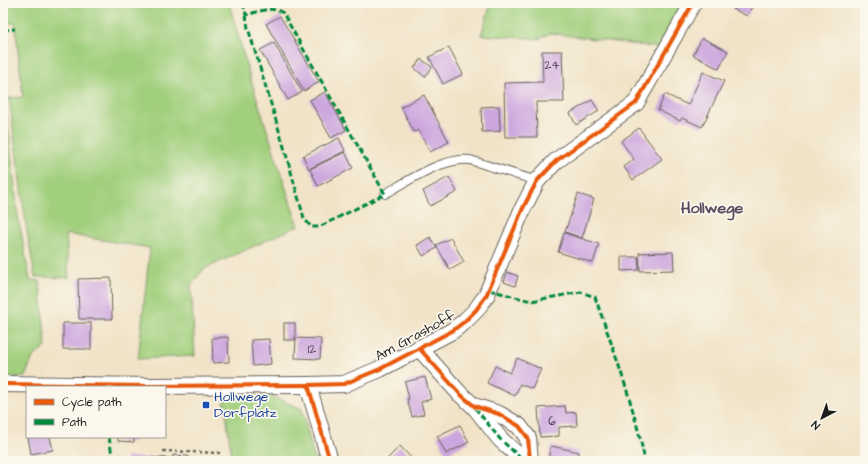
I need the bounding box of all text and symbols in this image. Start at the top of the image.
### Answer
house number: 24 [544,57,560,74]
district label: Hollwege [681,197,743,221]
street label: Am Grashoff [371,305,459,366]
house number: 12 [308,341,316,358]
legend [26,386,166,438]
place label: Hollwege Dorfplatz [214,387,277,423]
text: Cycle path [62,394,121,412]
north arrow [802,398,842,438]
marker: Hollwege Dorfplatz [201,400,211,410]
house number: 6 [548,413,556,430]
text: Path [62,414,87,431]
text: N [808,417,823,433]

